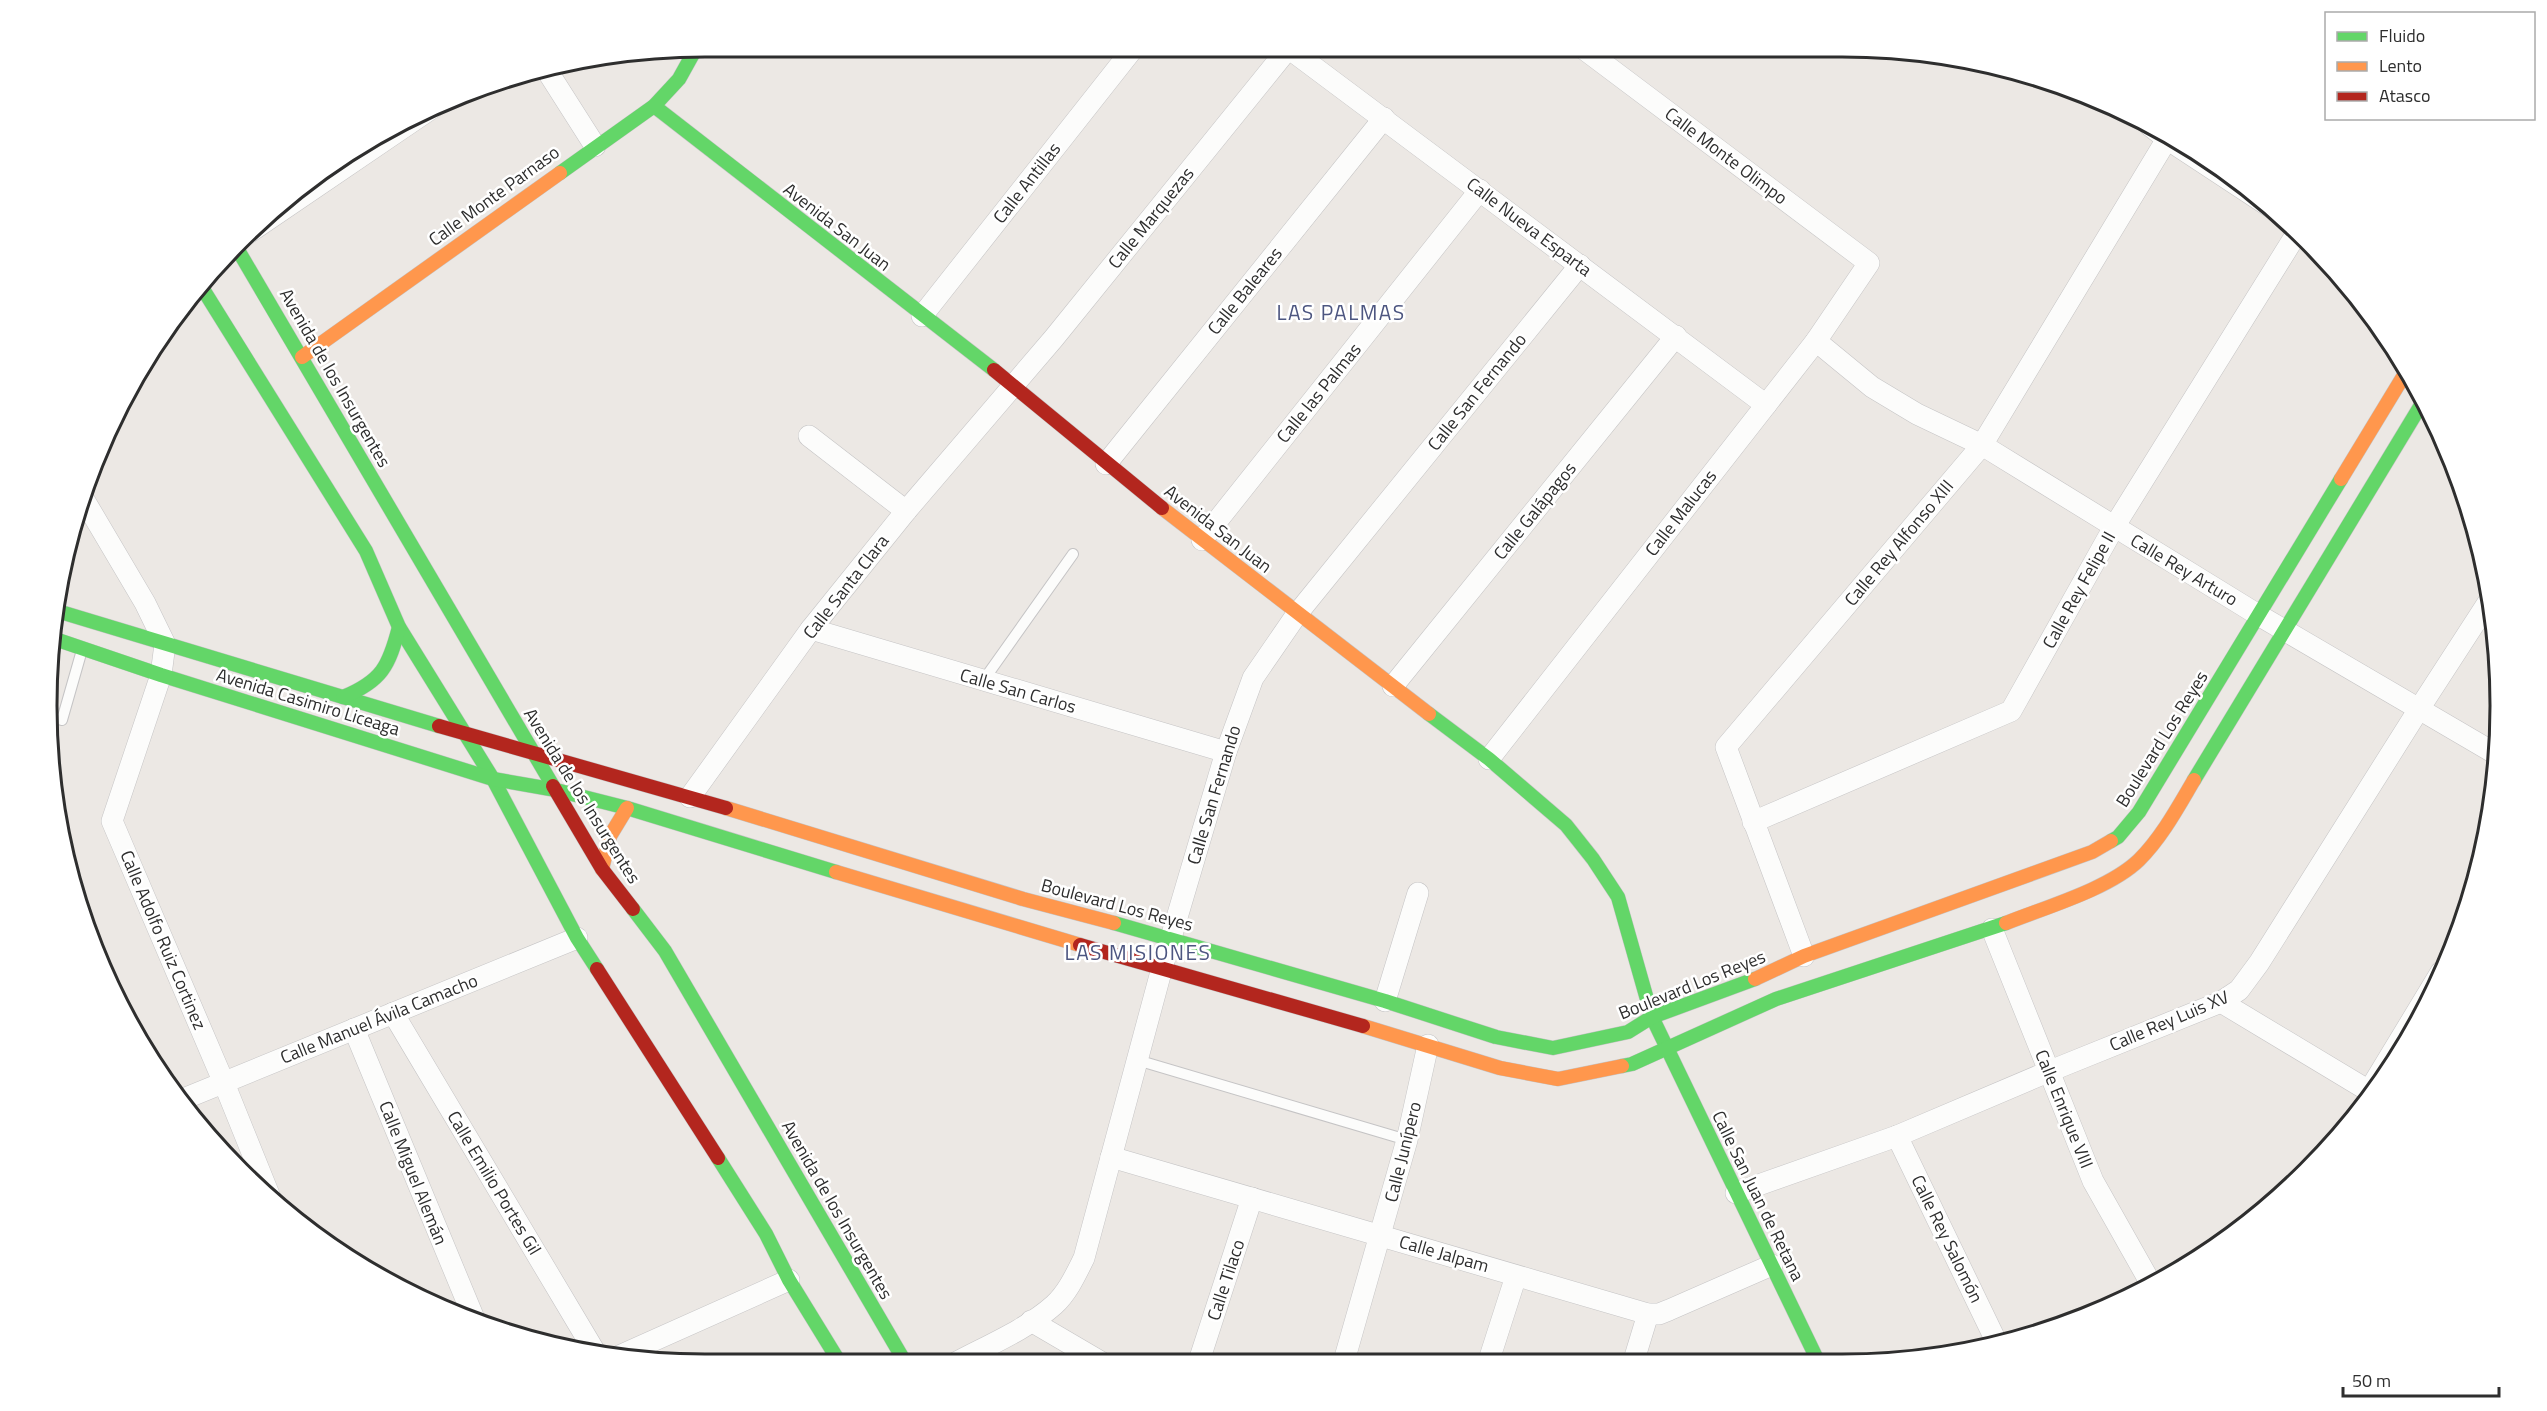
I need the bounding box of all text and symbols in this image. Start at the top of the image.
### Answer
legend [2325,12,2535,120]
text: Fluido [2379,22,2425,49]
text: Lento [2379,52,2422,79]
text: Atasco [2379,82,2430,109]
street label: Calle Monte Olimpo [1659,100,1793,211]
street label: Calle Antillas [986,136,1067,229]
street label: Calle Monte Parnaso [423,139,565,252]
street label: Calle Marquezas [1101,161,1200,274]
street label: Calle Nueva Esparta [1461,170,1598,283]
street label: Avenida San Juan [778,176,897,277]
street label: Calle Baleares [1201,241,1288,340]
street label: Avenida de los Insurgentes [273,283,398,472]
district label: LAS PALMAS [1276,296,1406,328]
street label: Calle San Fernando [1421,327,1533,456]
street label: Calle las Palmas [1270,337,1367,449]
street label: Calle Galápagos [1487,456,1583,565]
street label: Calle Malucas [1638,464,1723,562]
street label: Calle Rey Alfonso XIII [1838,474,1960,612]
street label: Avenida San Juan [1159,478,1278,579]
street label: Calle Rey Felipe II [2035,526,2122,653]
street label: Calle Rey Arturo [2125,527,2243,612]
street label: Calle Santa Clara [796,529,895,645]
street label: Avenida Casimiro Liceaga [213,661,403,742]
street label: Calle San Carlos [957,661,1079,720]
street label: Boulevard Los Reyes [2109,665,2214,812]
street label: Avenida de los Insurgentes [517,703,648,889]
street label: Calle San Fernando [1179,722,1248,868]
street label: Calle Adolfo Ruiz Cortinez [113,846,213,1034]
street label: Boulevard Los Reyes [1038,871,1196,938]
district label: LAS MISIONES [1065,936,1211,968]
street label: Boulevard Los Reyes [1614,943,1769,1026]
street label: Calle Manuel Ávila Camacho [276,967,482,1071]
street label: Calle Rey Luis XV [2105,983,2233,1058]
street label: Calle Enrique VIII [2028,1045,2101,1172]
street label: Calle Miguel Alemán [372,1097,455,1249]
street label: Calle Junípero [1377,1099,1428,1205]
street label: Calle Emilio Portes Gil [441,1106,548,1260]
street label: Calle San Juan de Retana [1705,1106,1811,1286]
street label: Avenida de los Insurgentes [775,1115,900,1304]
street label: Calle Rey Salomón [1905,1170,1990,1307]
street label: Calle Jalpam [1396,1228,1492,1279]
street label: Calle Tilaco [1200,1236,1251,1324]
scale bar [2343,1360,2499,1398]
text: 50 m [2352,1367,2391,1394]

